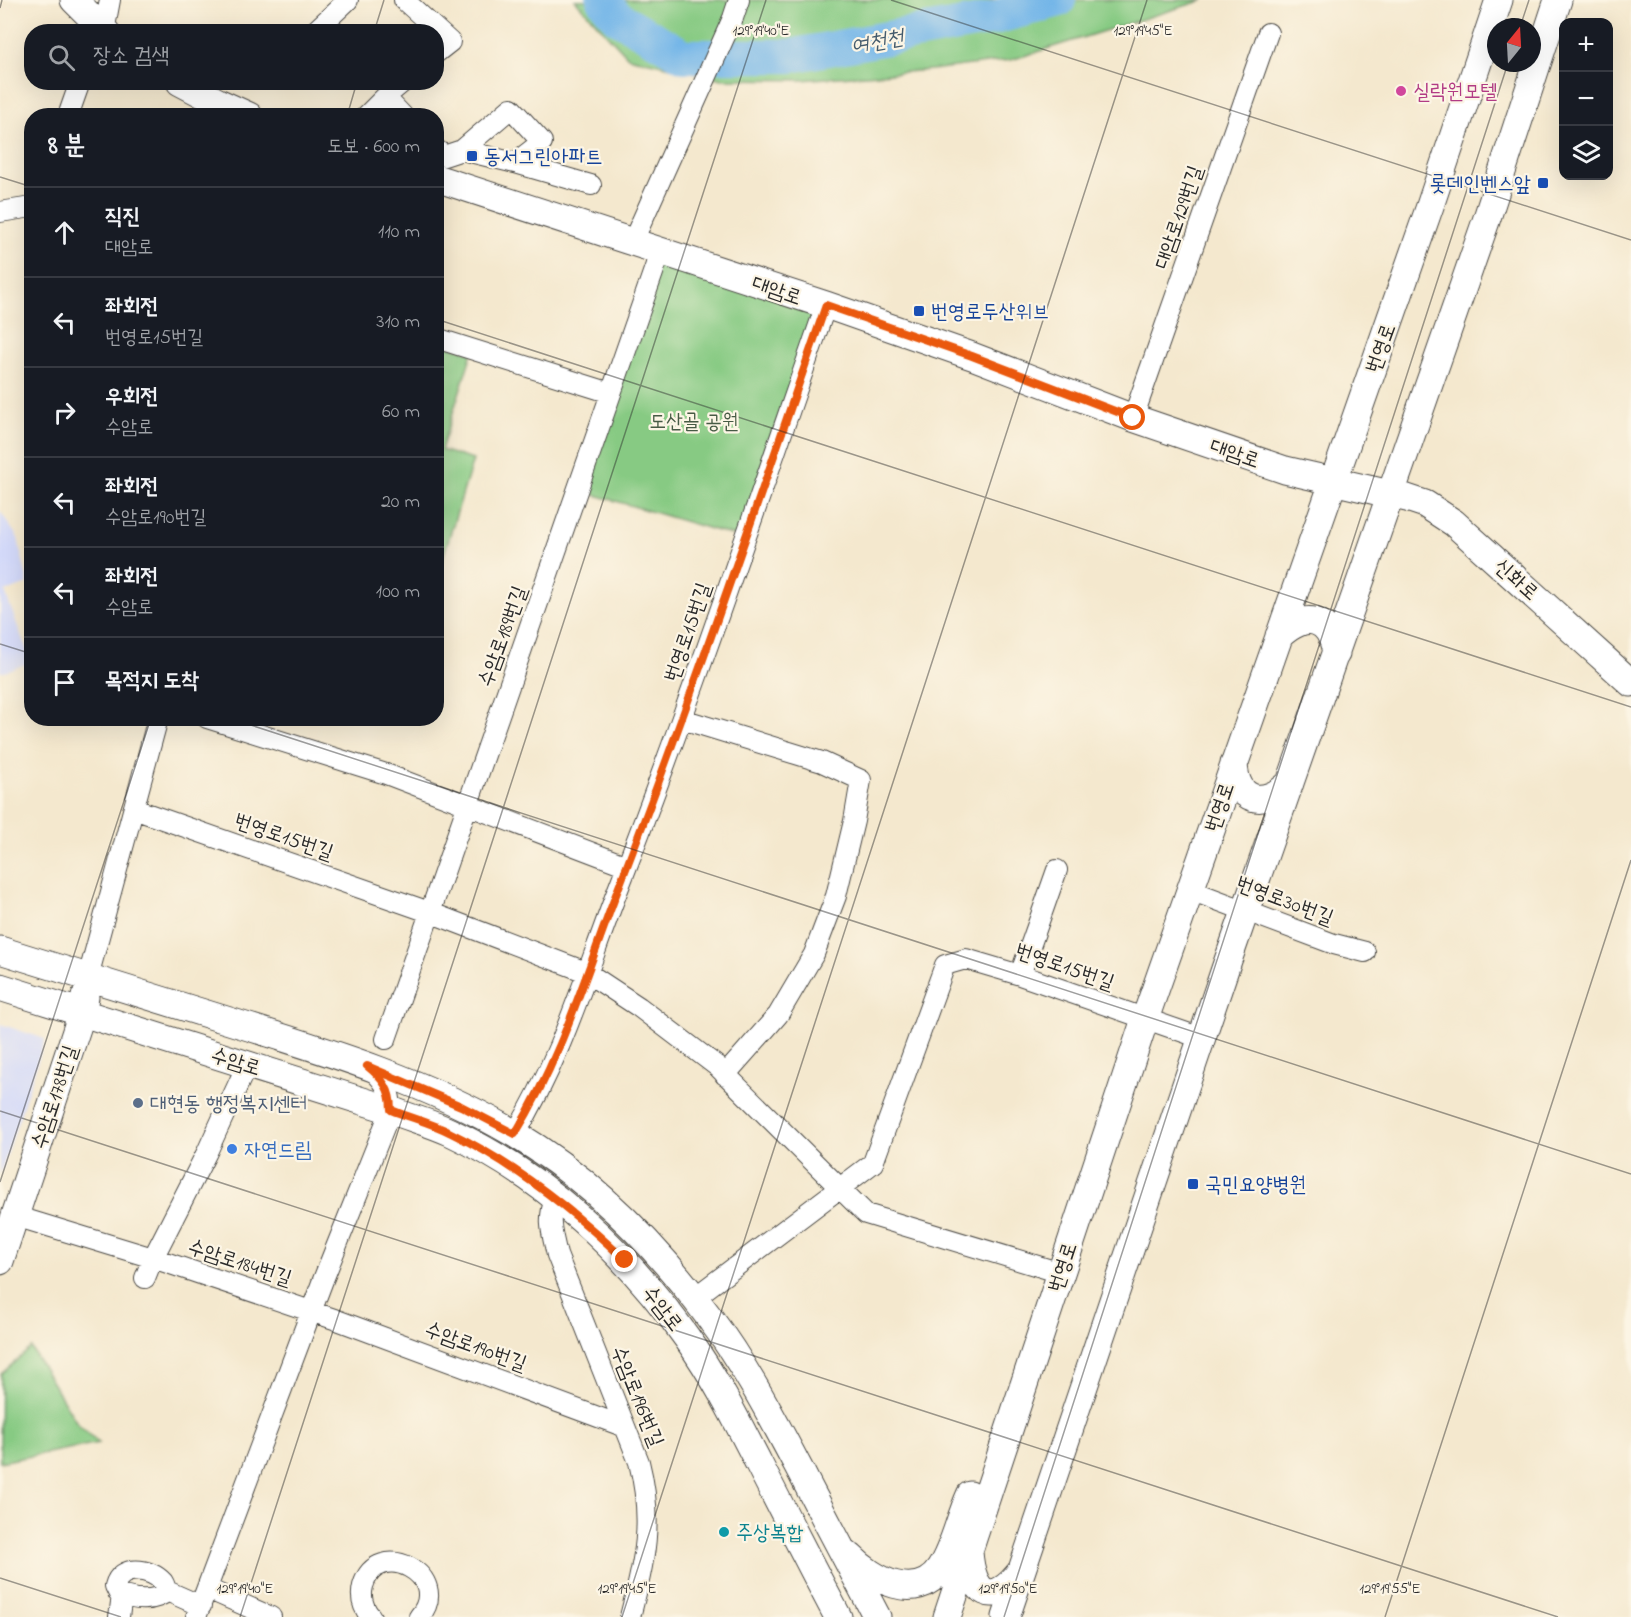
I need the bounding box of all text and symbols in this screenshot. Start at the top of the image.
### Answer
north arrow [1487,18,1541,72]
map controls [1559,18,1613,180]
button: + [1559,18,1613,72]
text: 129°19'40"E [733,20,789,42]
text: 129°19'45"E [1114,20,1172,42]
water label: 여천천 [849,22,909,63]
search box [24,24,444,90]
icon: search [45,41,78,74]
text: 장소 검색 [93,41,169,73]
button: − [1559,72,1613,126]
place label: 실락원모텔 [1413,78,1498,108]
marker: 실락원모텔 [1394,84,1408,98]
button: layers [1559,126,1613,180]
text: 8 분 [48,128,85,166]
text: 도보 · 600 m [327,133,420,162]
place label: 동서그린아파트 [484,143,602,173]
marker: 동서그린아파트 [465,149,479,163]
street label: 대암로129번길 [1148,162,1212,274]
place label: 롯데인벤스앞 [1430,170,1531,200]
marker: 롯데인벤스앞 [1536,176,1550,190]
text: 직진 [105,202,140,234]
icon: ahead [48,216,81,249]
text: 110 m [378,218,420,247]
text: 대암로 [105,234,153,263]
street label: 대암로 [747,269,805,314]
text: 좌회전 [105,292,158,324]
place label: 번영로두산위브 [931,298,1049,328]
marker: 번영로두산위브 [912,304,926,318]
icon: left [48,306,81,339]
text: 310 m [376,308,420,337]
street label: 번영로 [1359,320,1405,378]
text: 번영로15번길 [105,324,203,353]
text: 우회전 [105,382,158,414]
icon: right [48,396,81,429]
text: 60 m [382,398,420,427]
route start [1119,404,1145,430]
park label: 도산골 공원 [649,408,739,438]
text: 수암로 [105,414,153,443]
street label: 대암로 [1205,432,1263,477]
text: 좌회전 [105,472,158,504]
icon: left [48,486,81,519]
text: 20 m [381,488,420,517]
text: 수암로190번길 [105,504,207,533]
street label: 신화로 [1487,552,1545,609]
text: 좌회전 [105,562,158,594]
icon: left [48,576,81,609]
text: 100 m [376,578,420,607]
street label: 번영로15번길 [658,579,720,686]
street label: 수암로189번길 [472,582,536,691]
text: 수암로 [105,594,153,623]
icon: arrive [48,666,81,699]
text: 목적지 도착 [105,666,199,698]
street label: 번영로 [1198,779,1243,837]
street label: 번영로15번길 [230,807,337,869]
street label: 번영로30번길 [1231,870,1337,934]
street label: 번영로15번길 [1011,937,1118,999]
street label: 수암로 [207,1041,264,1085]
street label: 수암로178번길 [25,1042,87,1153]
place label: 대현동 행정복지센터 [150,1090,307,1120]
marker: 대현동 행정복지센터 [131,1096,145,1110]
place label: 자연드림 [244,1136,312,1166]
marker: 자연드림 [225,1142,239,1156]
place label: 국민요양병원 [1205,1171,1306,1201]
marker: 국민요양병원 [1186,1177,1200,1191]
street label: 수암로184번길 [184,1233,295,1295]
street label: 번영로 [1042,1239,1086,1296]
route end [611,1246,637,1272]
street label: 수암로 [634,1280,689,1338]
street label: 수암로190번길 [420,1316,531,1380]
street label: 수암로196번길 [602,1342,670,1452]
place label: 주상복합 [736,1519,804,1549]
marker: 주상복합 [717,1525,731,1539]
text: 129°19'40"E [217,1578,273,1600]
text: 129°19'45"E [598,1578,656,1600]
text: 129°19'50"E [978,1578,1038,1600]
text: 129°19'55"E [1359,1578,1421,1600]

